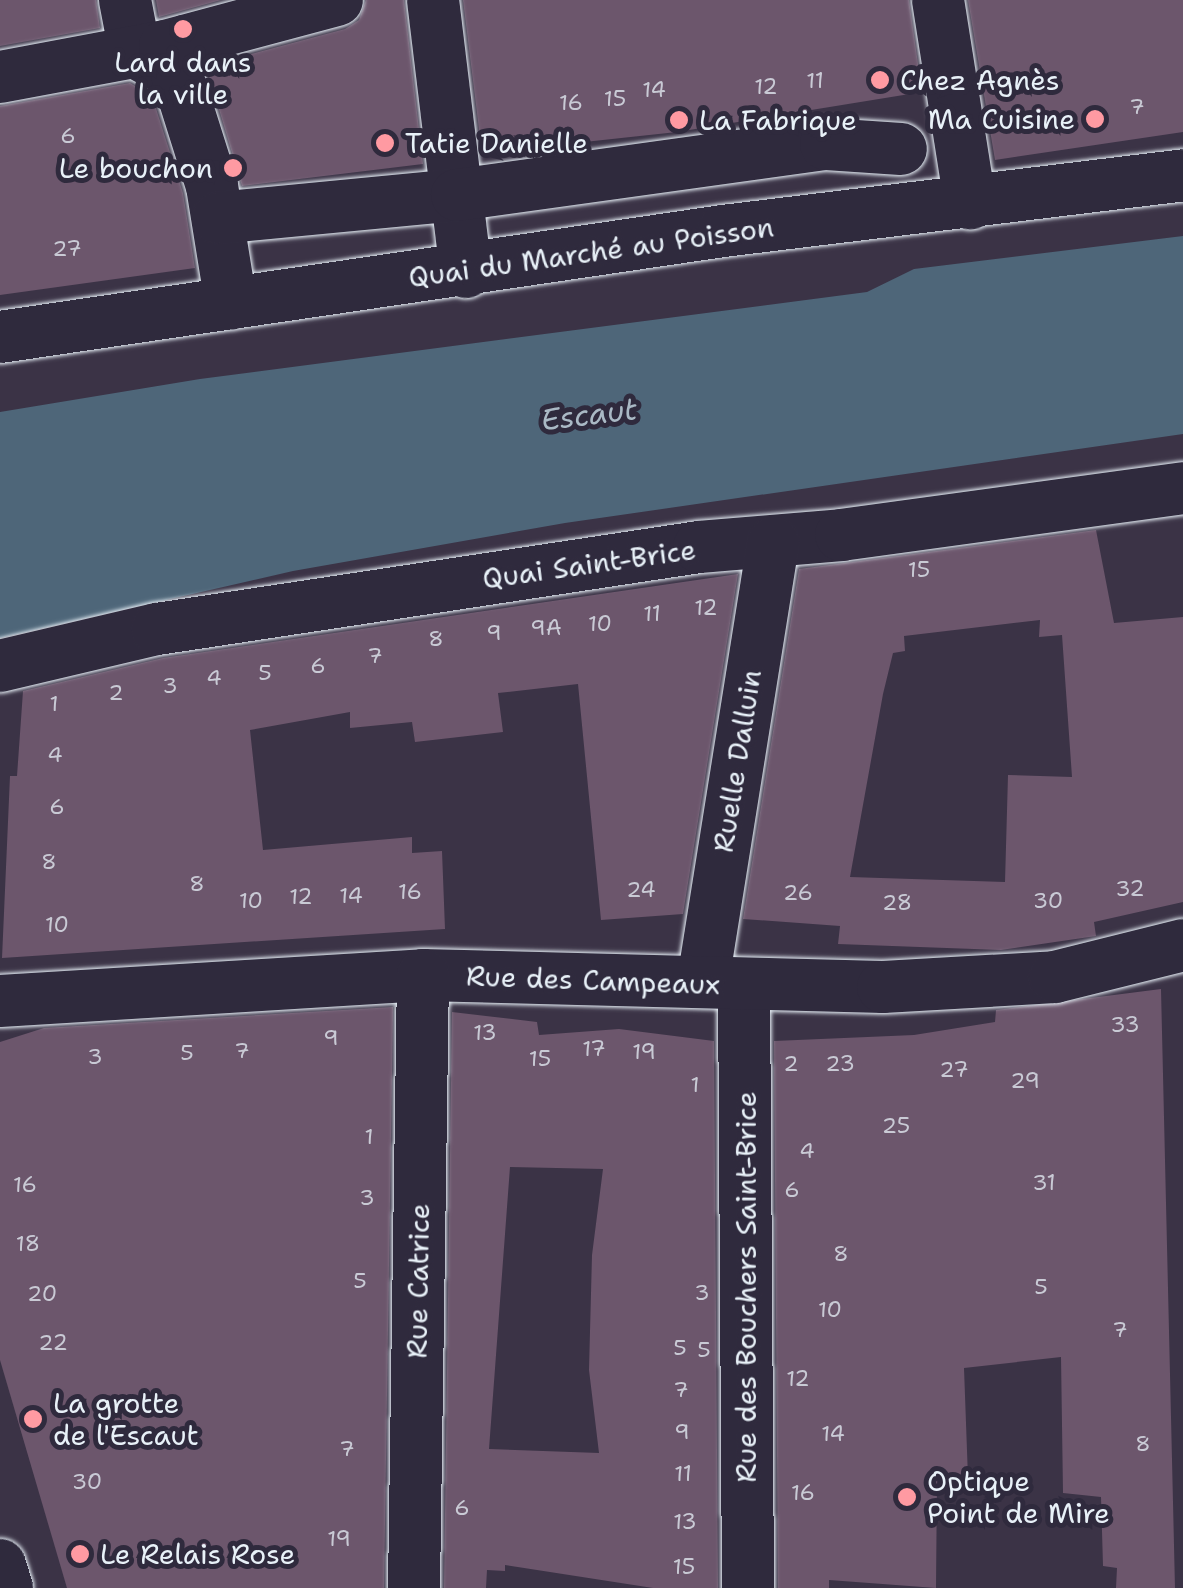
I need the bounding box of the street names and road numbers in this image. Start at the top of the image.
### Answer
street label: Quai du Marché au Poisson [406,210,776,294]
street label: Quai Saint-Brice [480,532,698,596]
street label: Ruelle Dalluin [706,667,768,855]
street label: Rue des Campeaux [465,959,721,1001]
street label: Rue des Bouchers Saint-Brice [729,1091,763,1483]
street label: Rue Catrice [400,1203,436,1359]

